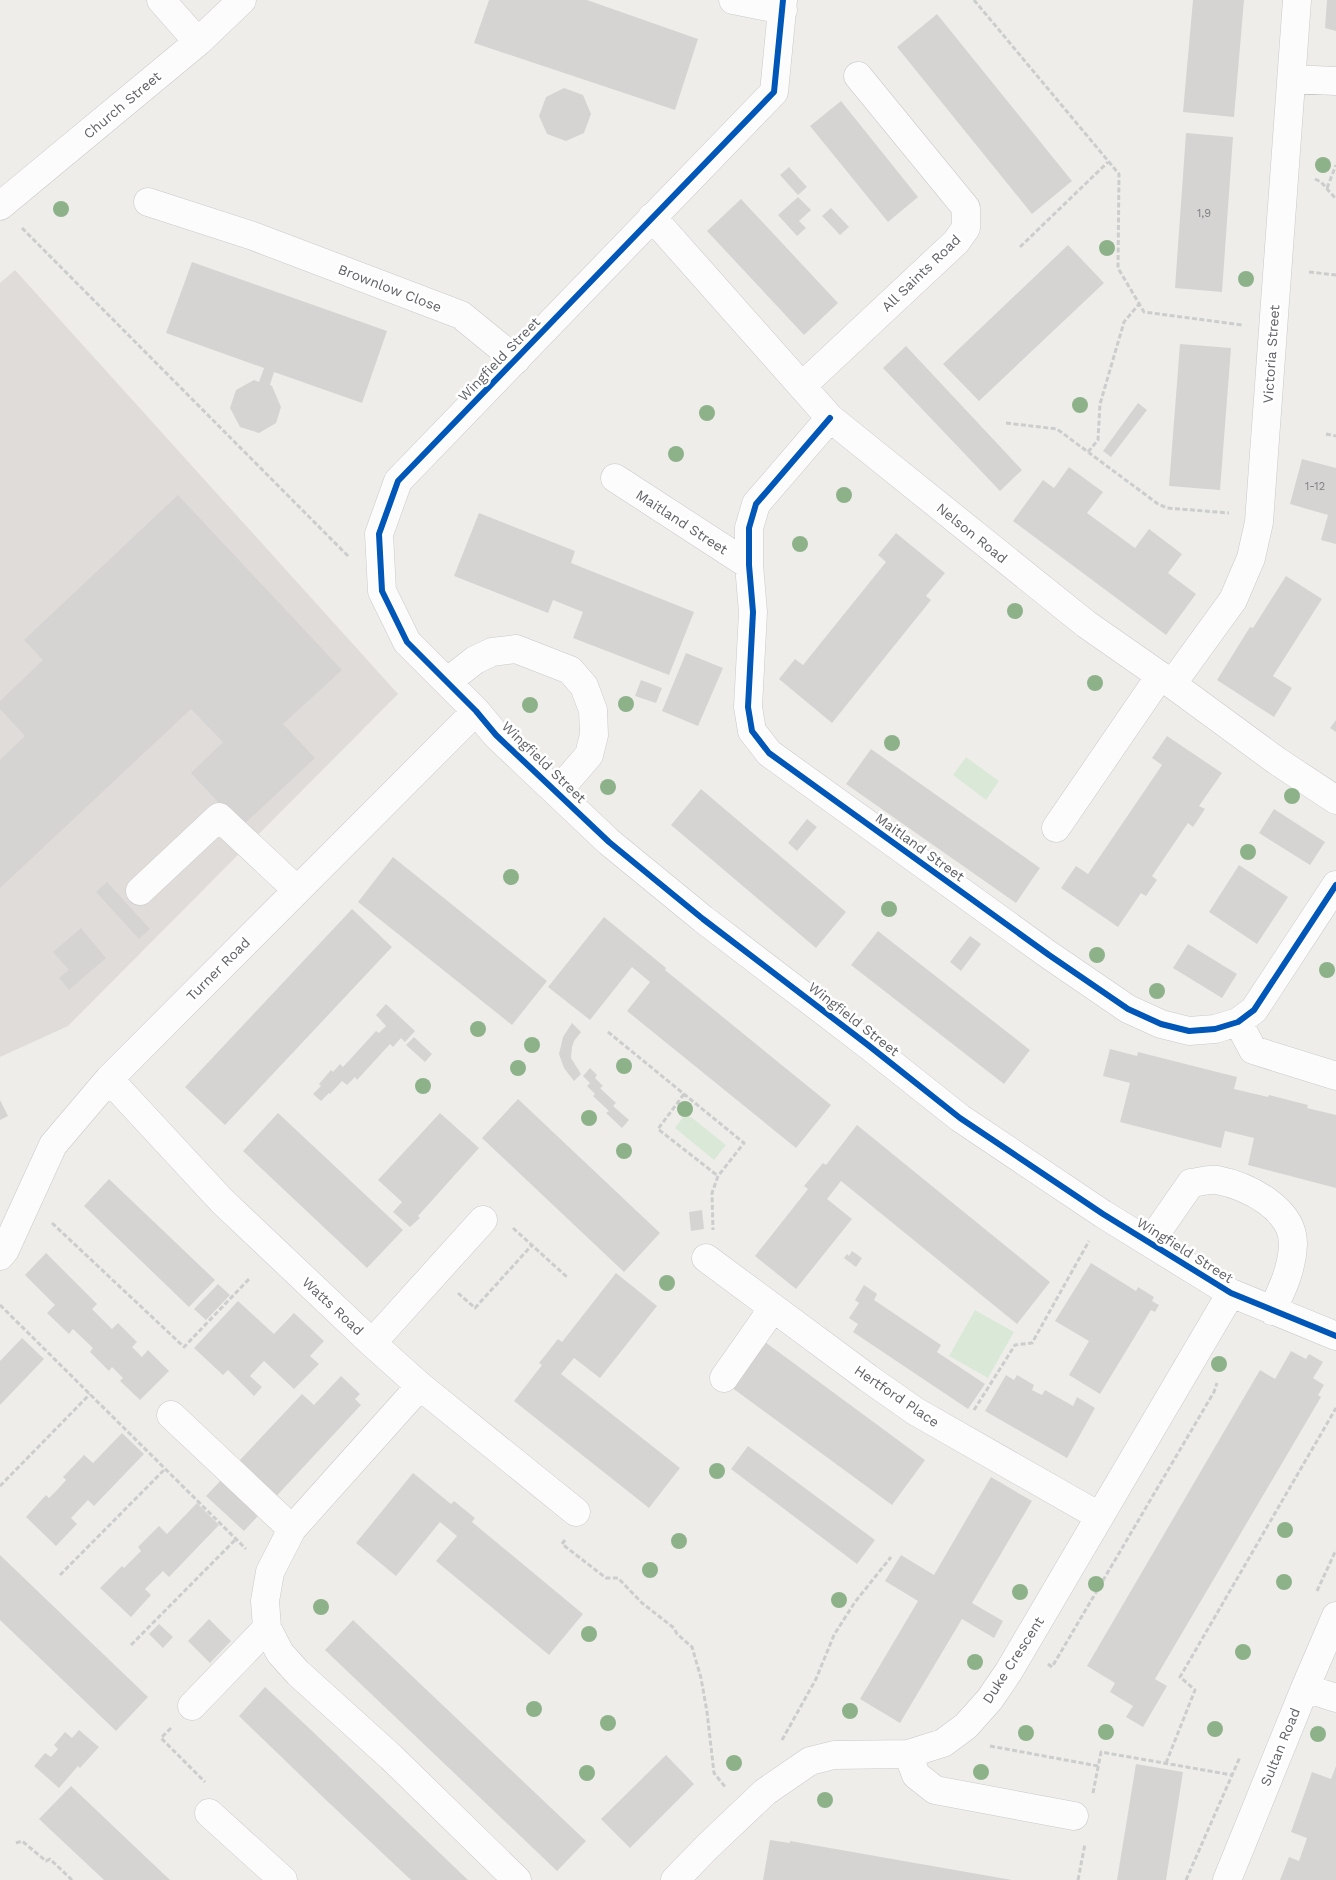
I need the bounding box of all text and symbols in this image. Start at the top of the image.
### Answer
street label: Church Street [80,68,164,142]
house number: 1,9 [1197,207,1211,220]
street label: All Saints Road [878,231,964,315]
street label: Brownlow Close [336,261,444,315]
street label: Victoria Street [1260,304,1282,404]
street label: Wingfield Street [455,314,543,404]
house number: 1-12 [1305,480,1325,493]
street label: Maitland Street [633,486,731,558]
street label: Nelson Road [934,500,1010,566]
street label: Wingfield Street [499,718,589,806]
street label: Maitland Street [872,809,968,885]
street label: Turner Road [183,934,253,1004]
street label: Wingfield Street [806,979,903,1059]
street label: Wingfield Street [1134,1214,1236,1286]
street label: Watts Road [299,1274,367,1338]
street label: Hertford Place [852,1362,942,1430]
street label: Duke Crescent [979,1614,1047,1706]
street label: Sultan Road [1257,1706,1303,1788]

